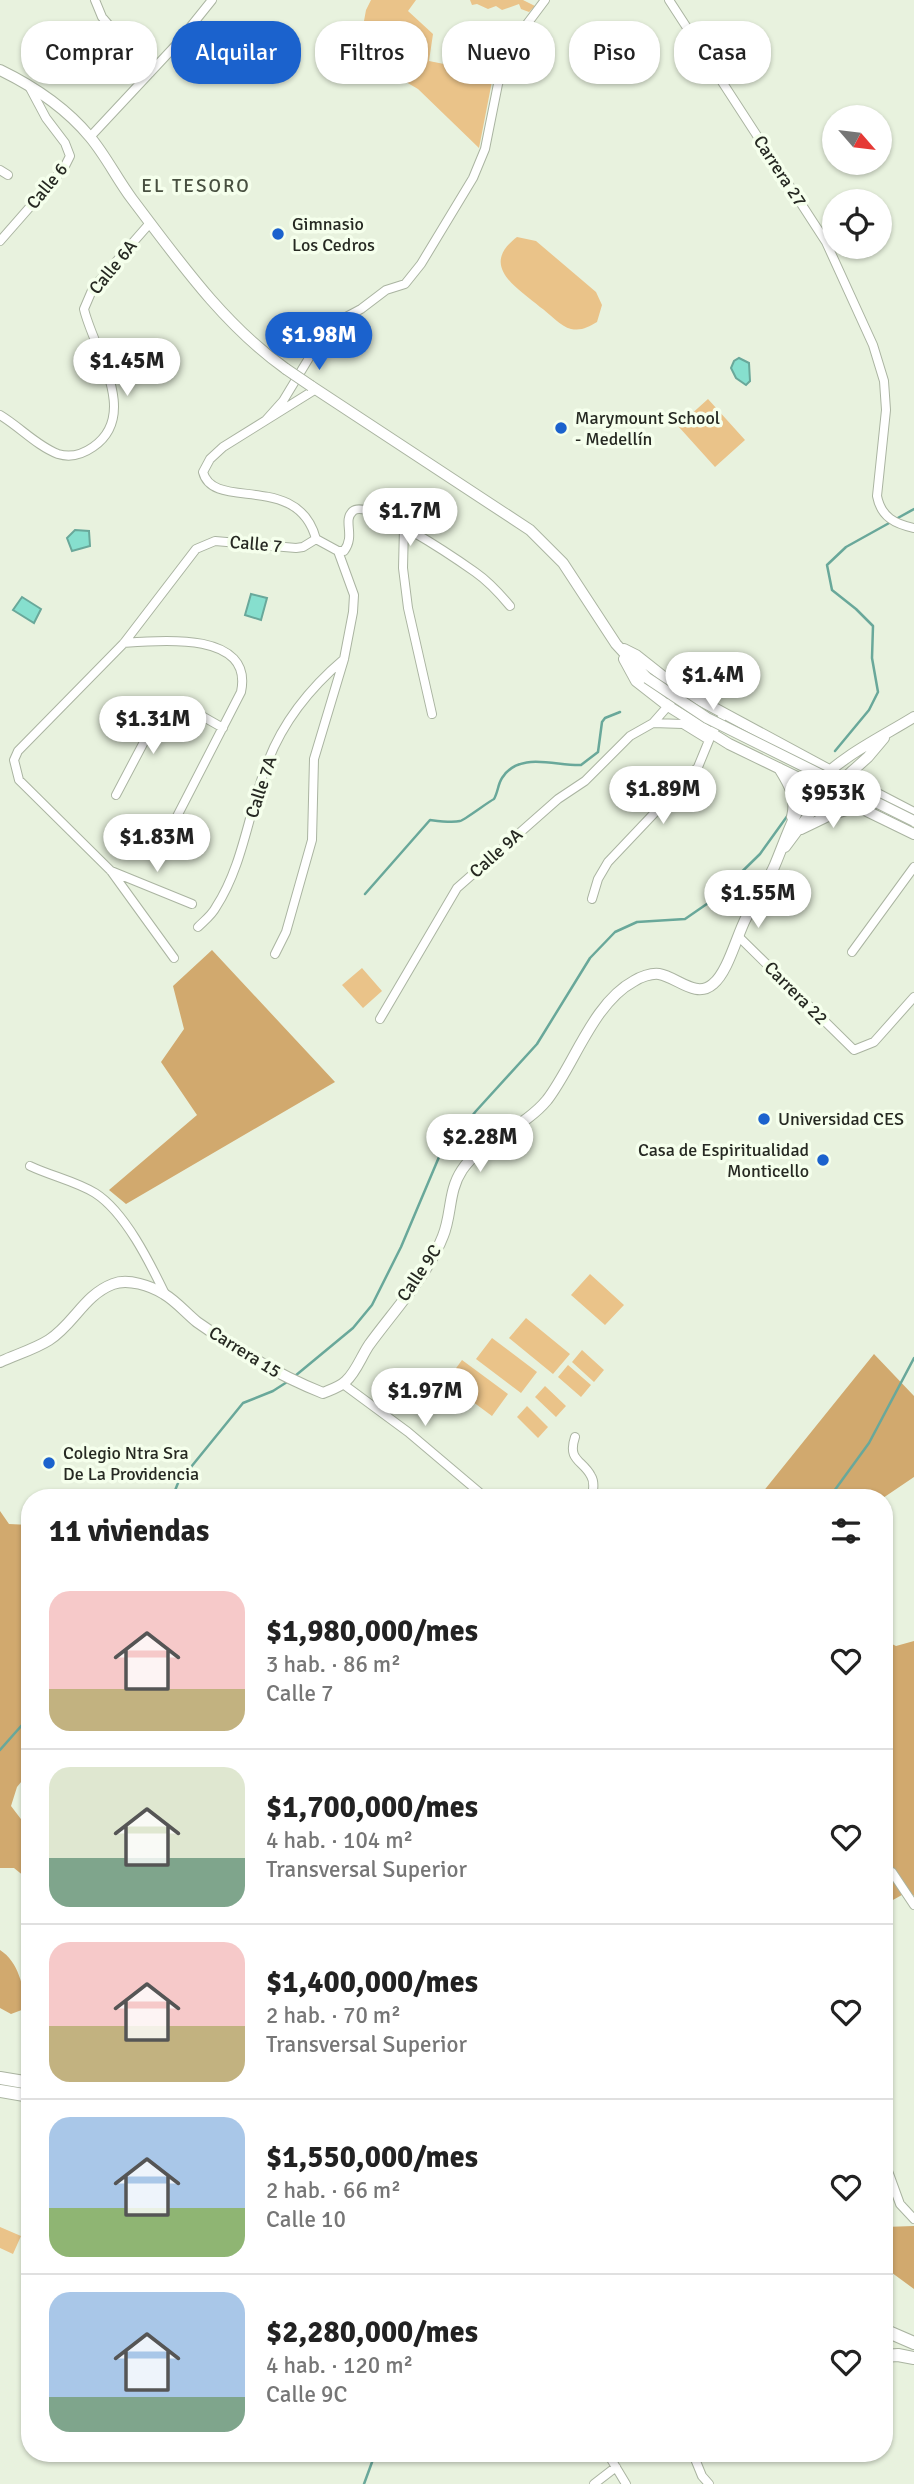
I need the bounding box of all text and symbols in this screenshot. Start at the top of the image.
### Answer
chip: Comprar [21,21,157,84]
chip: Alquilar [171,21,301,84]
chip: Filtros [315,21,428,84]
chip: Nuevo [442,21,555,84]
chip: Piso [569,21,660,84]
chip: Casa [674,21,771,84]
north arrow [822,105,892,175]
map controls [822,105,892,259]
street label: Carrera 27 [749,131,811,211]
street label: Calle 6 [22,159,72,213]
district label: EL TESORO [141,174,251,198]
button: locate [822,189,892,259]
place label: Gimnasio Los Cedros [292,213,375,256]
marker: Gimnasio Los Cedros [270,226,286,242]
street label: Calle 6A [84,235,142,299]
pin: $1.98M [262,312,376,372]
text: $1.98M [281,320,357,349]
pin: $1.45M [70,338,184,398]
text: $1.45M [89,346,165,375]
place label: Marymount School - Medellín [575,407,720,450]
marker: Marymount School - Medellín [553,420,569,436]
pin: $1.7M [361,489,459,548]
text: $1.7M [378,496,442,525]
street label: Calle 7 [229,531,283,557]
pin: $1.4M [664,652,762,712]
text: $1.4M [681,660,745,689]
pin: $1.31M [96,696,210,756]
text: $1.31M [115,704,191,733]
street label: Calle 7A [241,753,281,821]
pin: $1.89M [606,766,720,826]
pin: $953K [784,770,882,830]
text: $1.89M [625,774,701,803]
text: $953K [801,778,865,807]
pin: $1.83M [100,814,214,874]
text: $1.83M [119,822,195,851]
street label: Calle 9A [465,823,527,883]
pin: $1.55M [701,870,815,930]
text: $1.55M [720,878,796,907]
street label: Carrera 22 [760,957,832,1029]
place label: Universidad CES [778,1108,904,1130]
marker: Universidad CES [756,1111,772,1127]
pin: $2.28M [423,1114,537,1174]
text: $2.28M [442,1122,518,1151]
place label: Casa de Espiritualidad Monticello [638,1139,809,1182]
marker: Casa de Espiritualidad Monticello [815,1152,831,1168]
street label: Calle 9C [392,1240,446,1306]
street label: Carrera 15 [205,1321,285,1383]
pin: $1.97M [368,1368,482,1428]
text: $1.97M [387,1376,463,1405]
place label: Colegio Ntra Sra De La Providencia [63,1442,199,1485]
marker: Colegio Ntra Sra De La Providencia [41,1455,57,1471]
icon: filters [827,1512,865,1550]
text: 11 viviendas [49,1513,209,1550]
text: $1,980,000/mes [266,1613,478,1650]
icon: home [105,1619,189,1703]
icon: heart [827,1642,865,1680]
text: 3 hab. · 86 m² [266,1650,401,1679]
text: Calle 7 [266,1679,333,1708]
text: $1,700,000/mes [266,1789,478,1826]
icon: home [105,1795,189,1879]
icon: heart [827,1818,865,1856]
text: 4 hab. · 104 m² [266,1826,413,1855]
text: Transversal Superior [266,1855,467,1884]
text: $1,400,000/mes [266,1964,478,2001]
icon: home [105,1970,189,2054]
icon: heart [827,1993,865,2031]
text: 2 hab. · 70 m² [266,2001,401,2030]
text: Transversal Superior [266,2030,467,2059]
text: $1,550,000/mes [266,2139,478,2176]
icon: home [105,2145,189,2229]
icon: heart [827,2168,865,2206]
text: 2 hab. · 66 m² [266,2176,401,2205]
text: Calle 10 [266,2205,346,2234]
text: $2,280,000/mes [266,2314,478,2351]
icon: home [105,2320,189,2404]
icon: heart [827,2343,865,2381]
text: 4 hab. · 120 m² [266,2351,413,2380]
text: Calle 9C [266,2380,347,2409]

